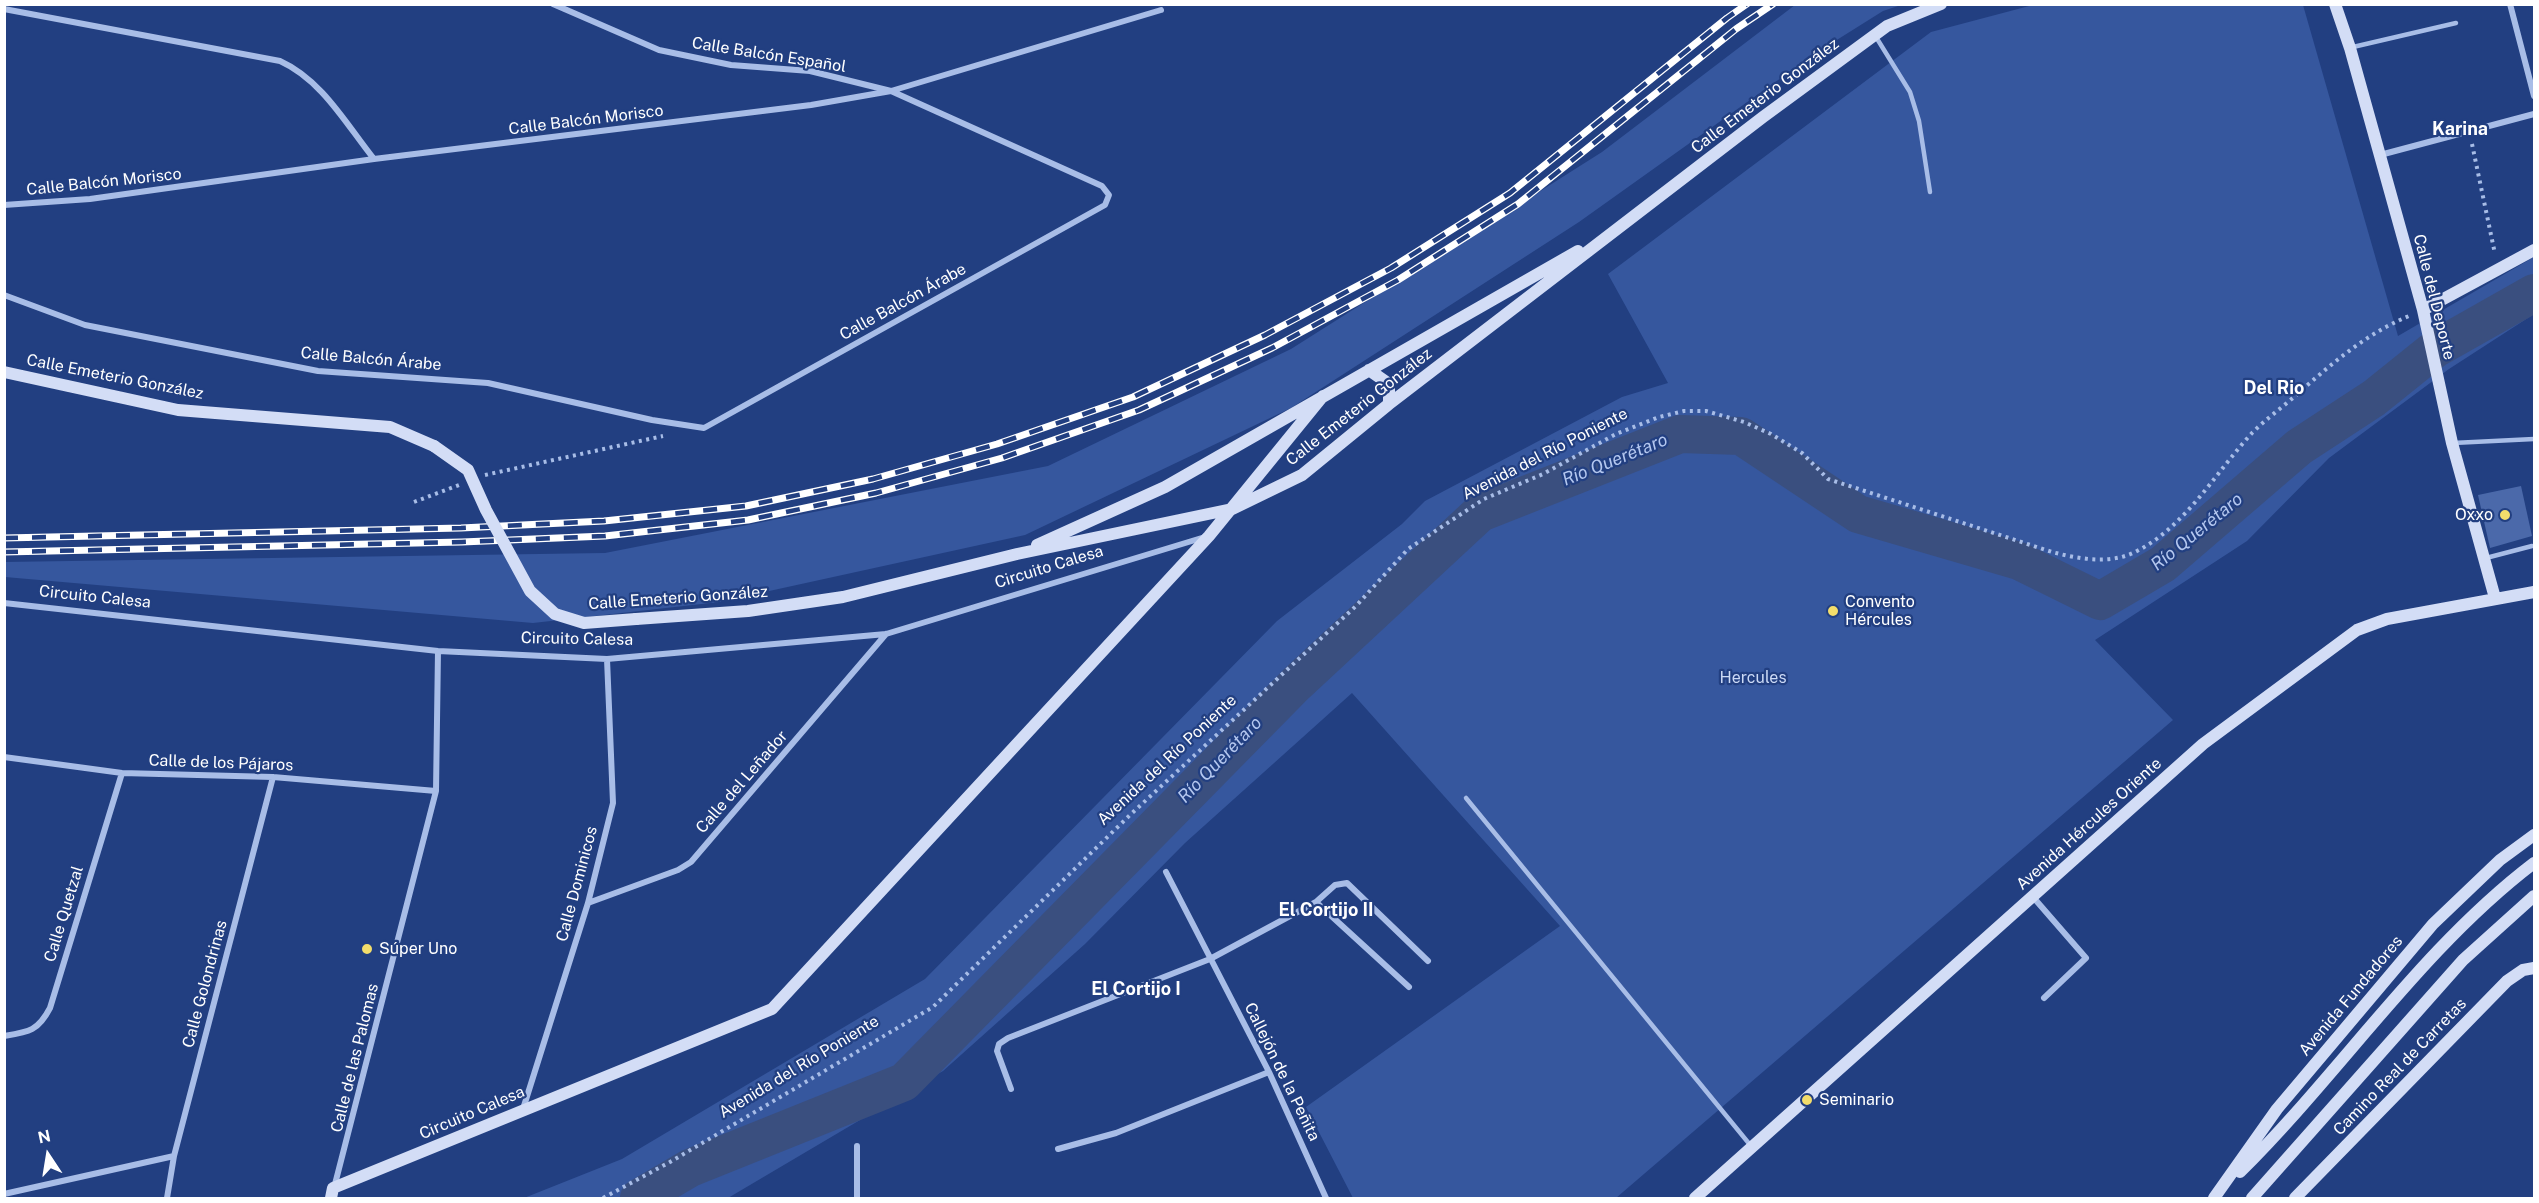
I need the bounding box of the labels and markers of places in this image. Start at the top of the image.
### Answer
place label: Oxxo [2455,505,2493,525]
marker: Oxxo [2498,508,2512,522]
place label: Convento Hércules [1845,592,1915,630]
marker: Convento Hércules [1826,604,1840,618]
place label: Súper Uno [379,939,457,959]
marker: Súper Uno [360,942,374,956]
place label: Seminario [1819,1090,1894,1110]
marker: Seminario [1800,1093,1814,1107]

